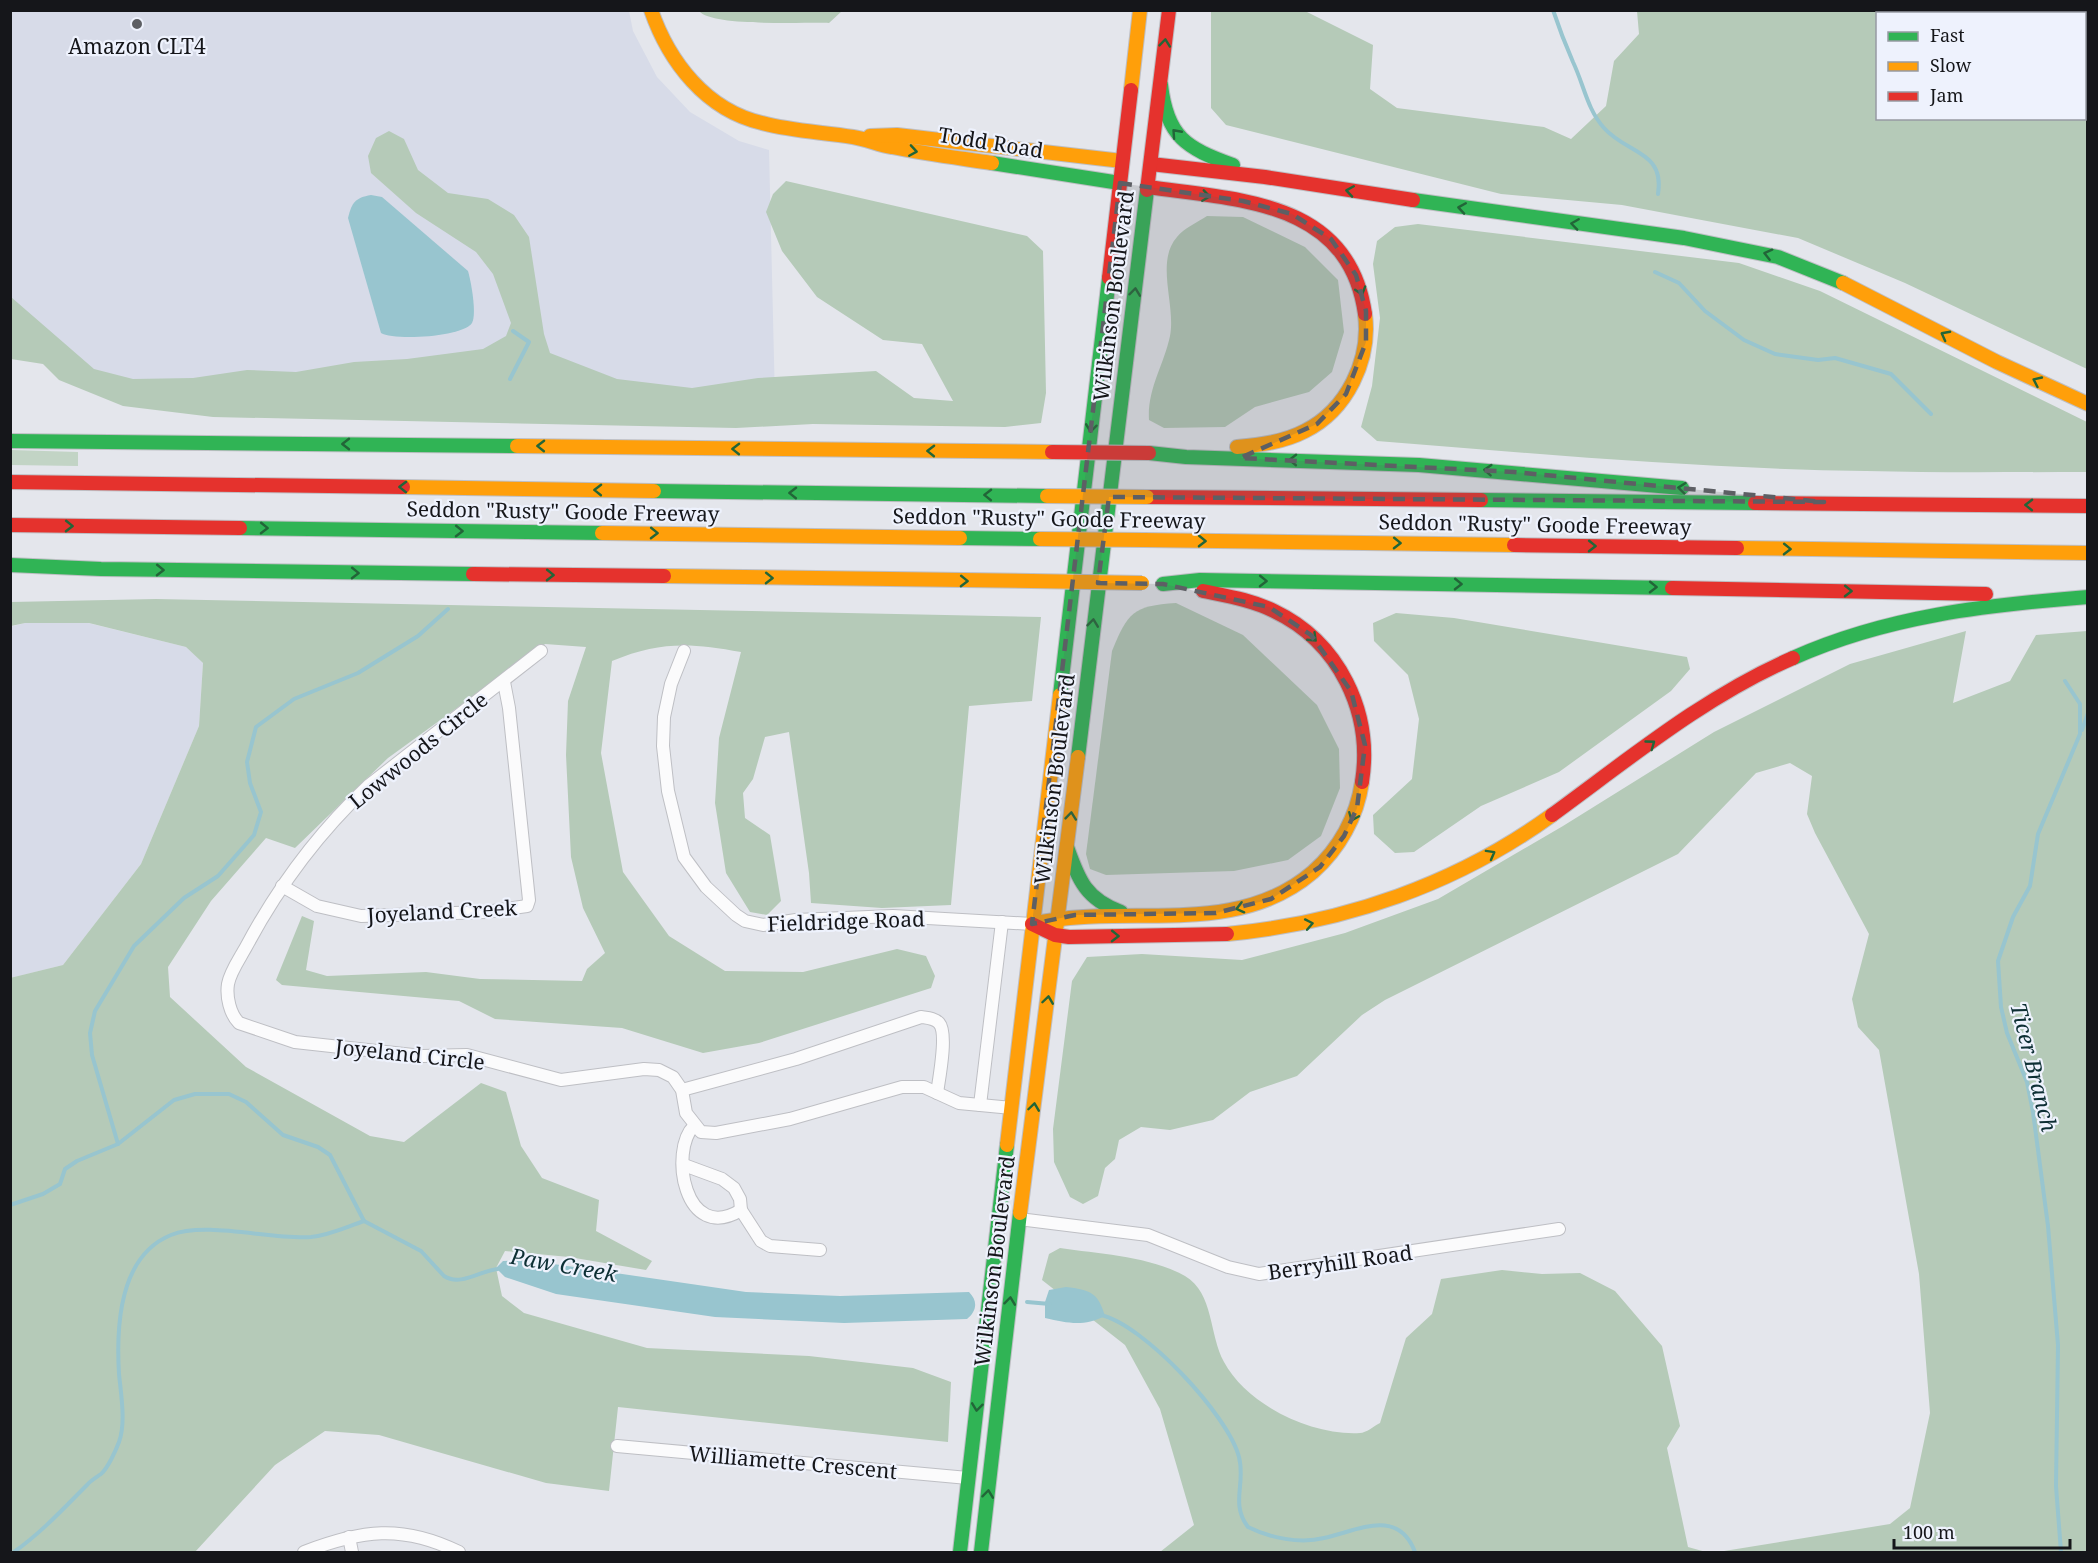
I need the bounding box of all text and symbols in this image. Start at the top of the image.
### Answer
legend [1876,12,2086,120]
marker: Amazon CLT4 [130,17,144,31]
text: Fast [1930,23,1965,47]
place label: Amazon CLT4 [68,32,206,60]
one-way arrow [1158,39,1171,48]
text: Slow [1930,53,1972,77]
text: Jam [1929,83,1964,107]
street label: Todd Road [937,120,1046,164]
one-way arrow [1172,129,1183,140]
one-way arrow [908,144,918,157]
one-way arrow [1345,185,1354,197]
street label: Wilkinson Boulevard [1086,189,1140,403]
one-way arrow [1202,190,1211,202]
one-way arrow [1457,202,1467,215]
one-way arrow [1571,219,1580,231]
one-way arrow [1763,249,1773,262]
one-way arrow [1354,285,1366,296]
one-way arrow [1128,287,1140,296]
one-way arrow [1941,331,1951,342]
one-way arrow [2033,376,2044,388]
one-way arrow [1085,424,1097,433]
one-way arrow [341,438,350,450]
one-way arrow [536,440,545,452]
one-way arrow [731,443,740,455]
one-way arrow [926,445,935,457]
one-way arrow [1289,453,1298,466]
one-way arrow [1484,464,1493,477]
one-way arrow [399,481,408,493]
one-way arrow [1678,482,1687,495]
one-way arrow [594,484,603,496]
one-way arrow [789,486,798,499]
one-way arrow [984,489,993,501]
street label: Seddon "Rusty" Goode Freeway [406,494,720,528]
one-way arrow [2025,499,2034,512]
street label: Seddon "Rusty" Goode Freeway [892,501,1206,535]
street label: Seddon "Rusty" Goode Freeway [1378,507,1692,541]
one-way arrow [64,520,73,532]
one-way arrow [259,522,268,535]
one-way arrow [454,525,463,537]
one-way arrow [649,527,658,540]
one-way arrow [1198,535,1207,547]
one-way arrow [1393,537,1402,550]
one-way arrow [1588,540,1597,552]
one-way arrow [1783,542,1792,555]
one-way arrow [155,564,164,576]
one-way arrow [350,567,359,579]
one-way arrow [545,569,554,581]
one-way arrow [764,572,773,584]
one-way arrow [959,574,968,587]
one-way arrow [1258,575,1267,587]
one-way arrow [1453,578,1462,590]
one-way arrow [1648,581,1657,594]
one-way arrow [1843,585,1852,597]
one-way arrow [1086,618,1099,627]
one-way arrow [1307,631,1317,642]
street label: Wilkinson Boulevard [1027,672,1081,886]
street label: Lowwoods Circle [343,685,493,815]
one-way arrow [1645,740,1656,751]
one-way arrow [1348,810,1360,821]
one-way arrow [1064,812,1077,821]
one-way arrow [1485,850,1495,861]
street label: Joyeland Creek [365,893,518,929]
one-way arrow [1236,901,1246,914]
street label: Fieldridge Road [767,904,925,938]
one-way arrow [1304,918,1314,931]
one-way arrow [1111,930,1120,942]
one-way arrow [1042,995,1054,1004]
water label: Ticer Branch [2005,999,2065,1135]
street label: Joyeland Circle [333,1032,486,1076]
one-way arrow [1027,1103,1039,1112]
street label: Wilkinson Boulevard [967,1154,1021,1368]
street label: Berryhill Road [1266,1238,1414,1286]
water label: Paw Creek [507,1240,621,1288]
one-way arrow [1003,1296,1016,1305]
one-way arrow [971,1403,983,1412]
street label: Williamette Crescent [688,1439,898,1485]
one-way arrow [981,1490,993,1499]
scale bar [1894,1512,2070,1550]
text: 100 m [1903,1520,1955,1544]

